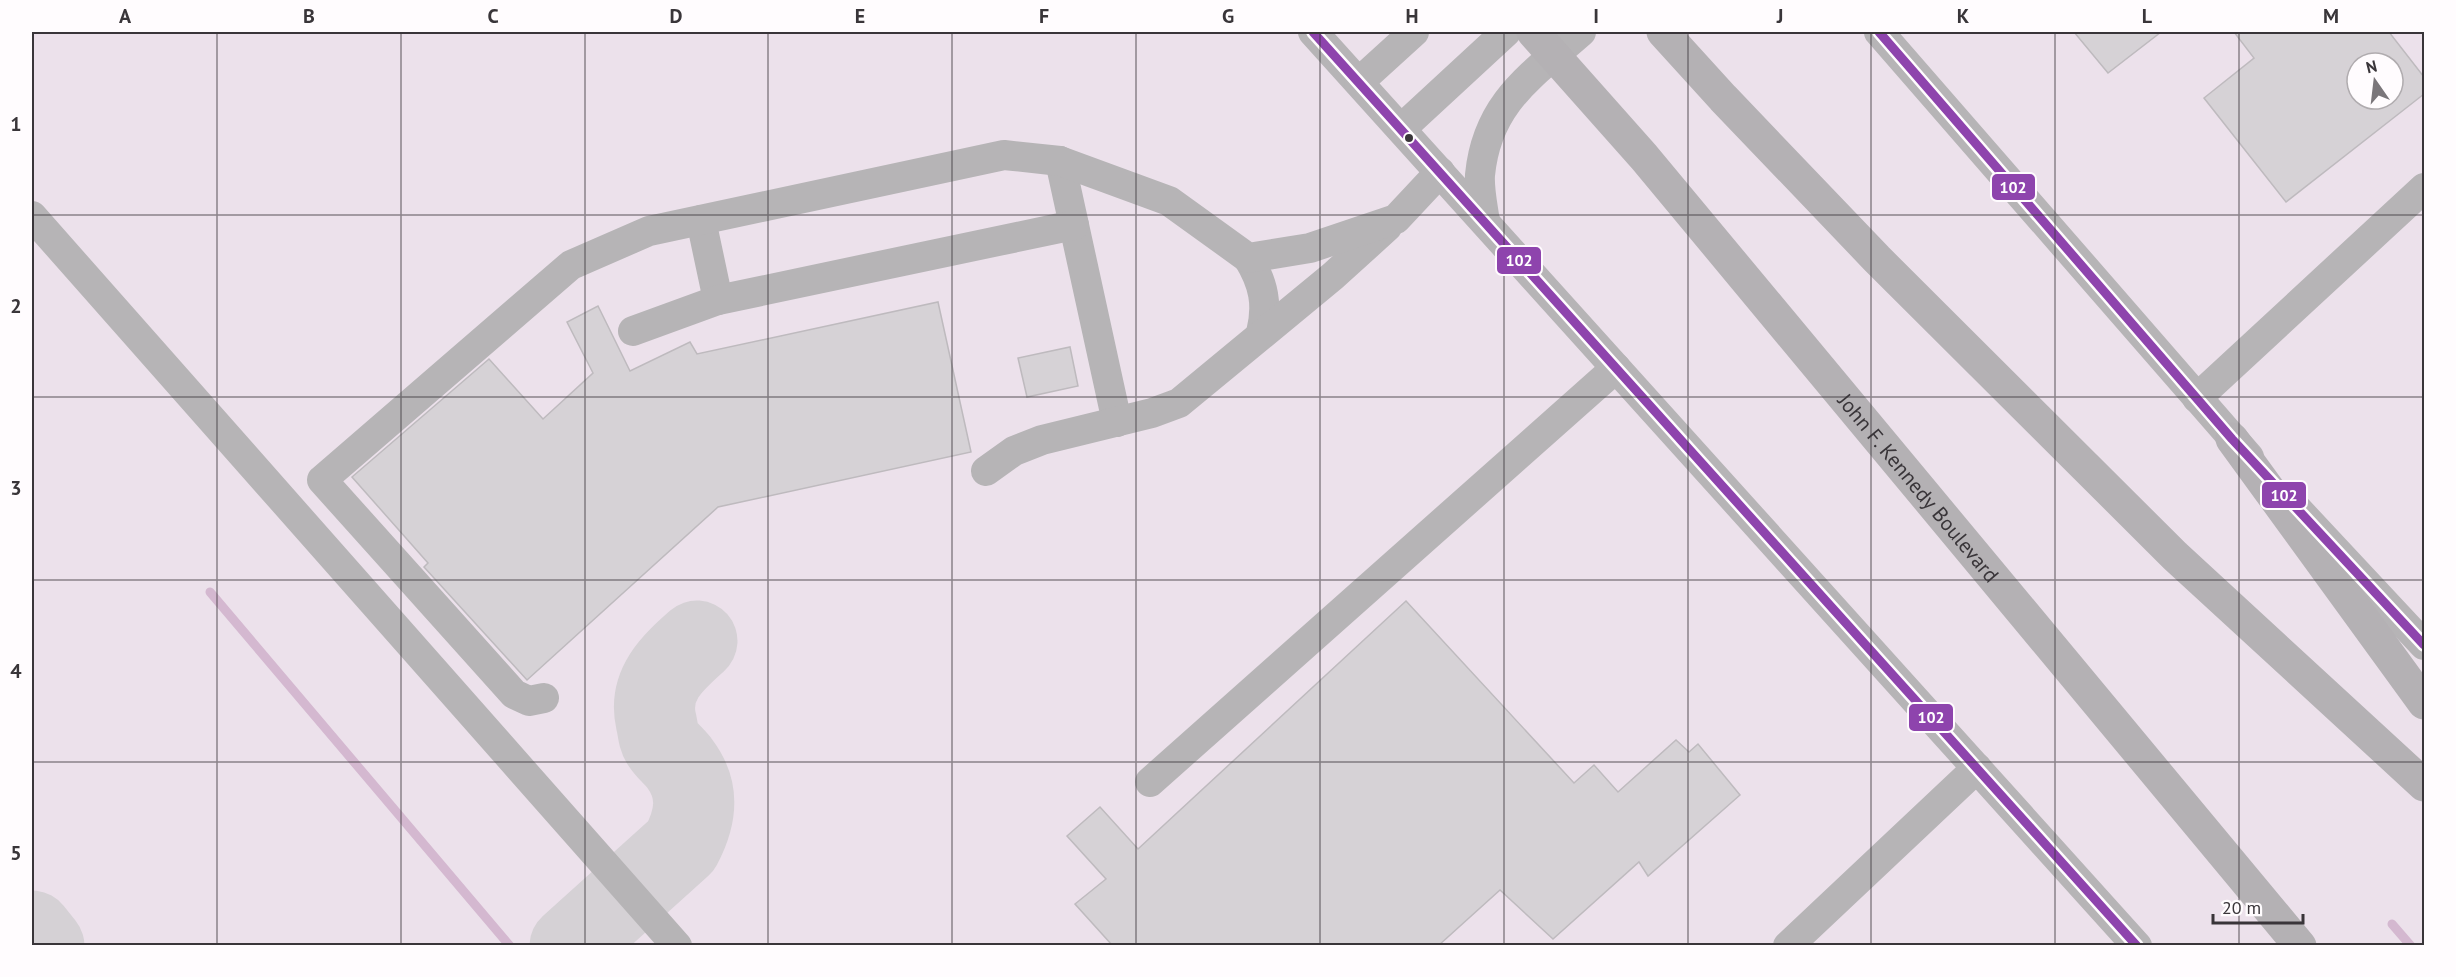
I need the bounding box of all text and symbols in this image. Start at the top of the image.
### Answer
text: A [119,3,132,29]
text: B [303,3,315,29]
text: C [487,3,499,29]
text: D [670,3,683,29]
text: E [855,3,865,29]
text: F [1039,3,1049,29]
text: G [1222,3,1234,29]
text: H [1405,3,1419,29]
text: I [1593,3,1599,29]
text: J [1776,3,1783,29]
text: K [1957,3,1970,29]
text: L [2142,3,2153,29]
text: M [2323,3,2339,29]
north arrow [2345,51,2405,111]
text: N [2364,55,2379,77]
text: 1 [10,111,22,137]
unlabelled marker [1403,132,1415,144]
line badge: 102 [1991,173,2036,201]
text: 102 [1999,177,2027,197]
line badge: 102 [1496,246,1542,275]
text: 102 [1505,250,1533,270]
text: 2 [10,293,22,319]
street label: John F. Kennedy Boulevard [1832,387,2005,588]
text: 3 [10,475,22,501]
line badge: 102 [2261,481,2307,509]
text: 102 [2270,485,2298,505]
text: 4 [10,658,22,684]
line badge: 102 [1908,703,1954,732]
text: 102 [1917,707,1945,727]
text: 5 [10,840,22,866]
scale bar [2213,887,2303,925]
text: 20 m [2222,896,2261,919]

